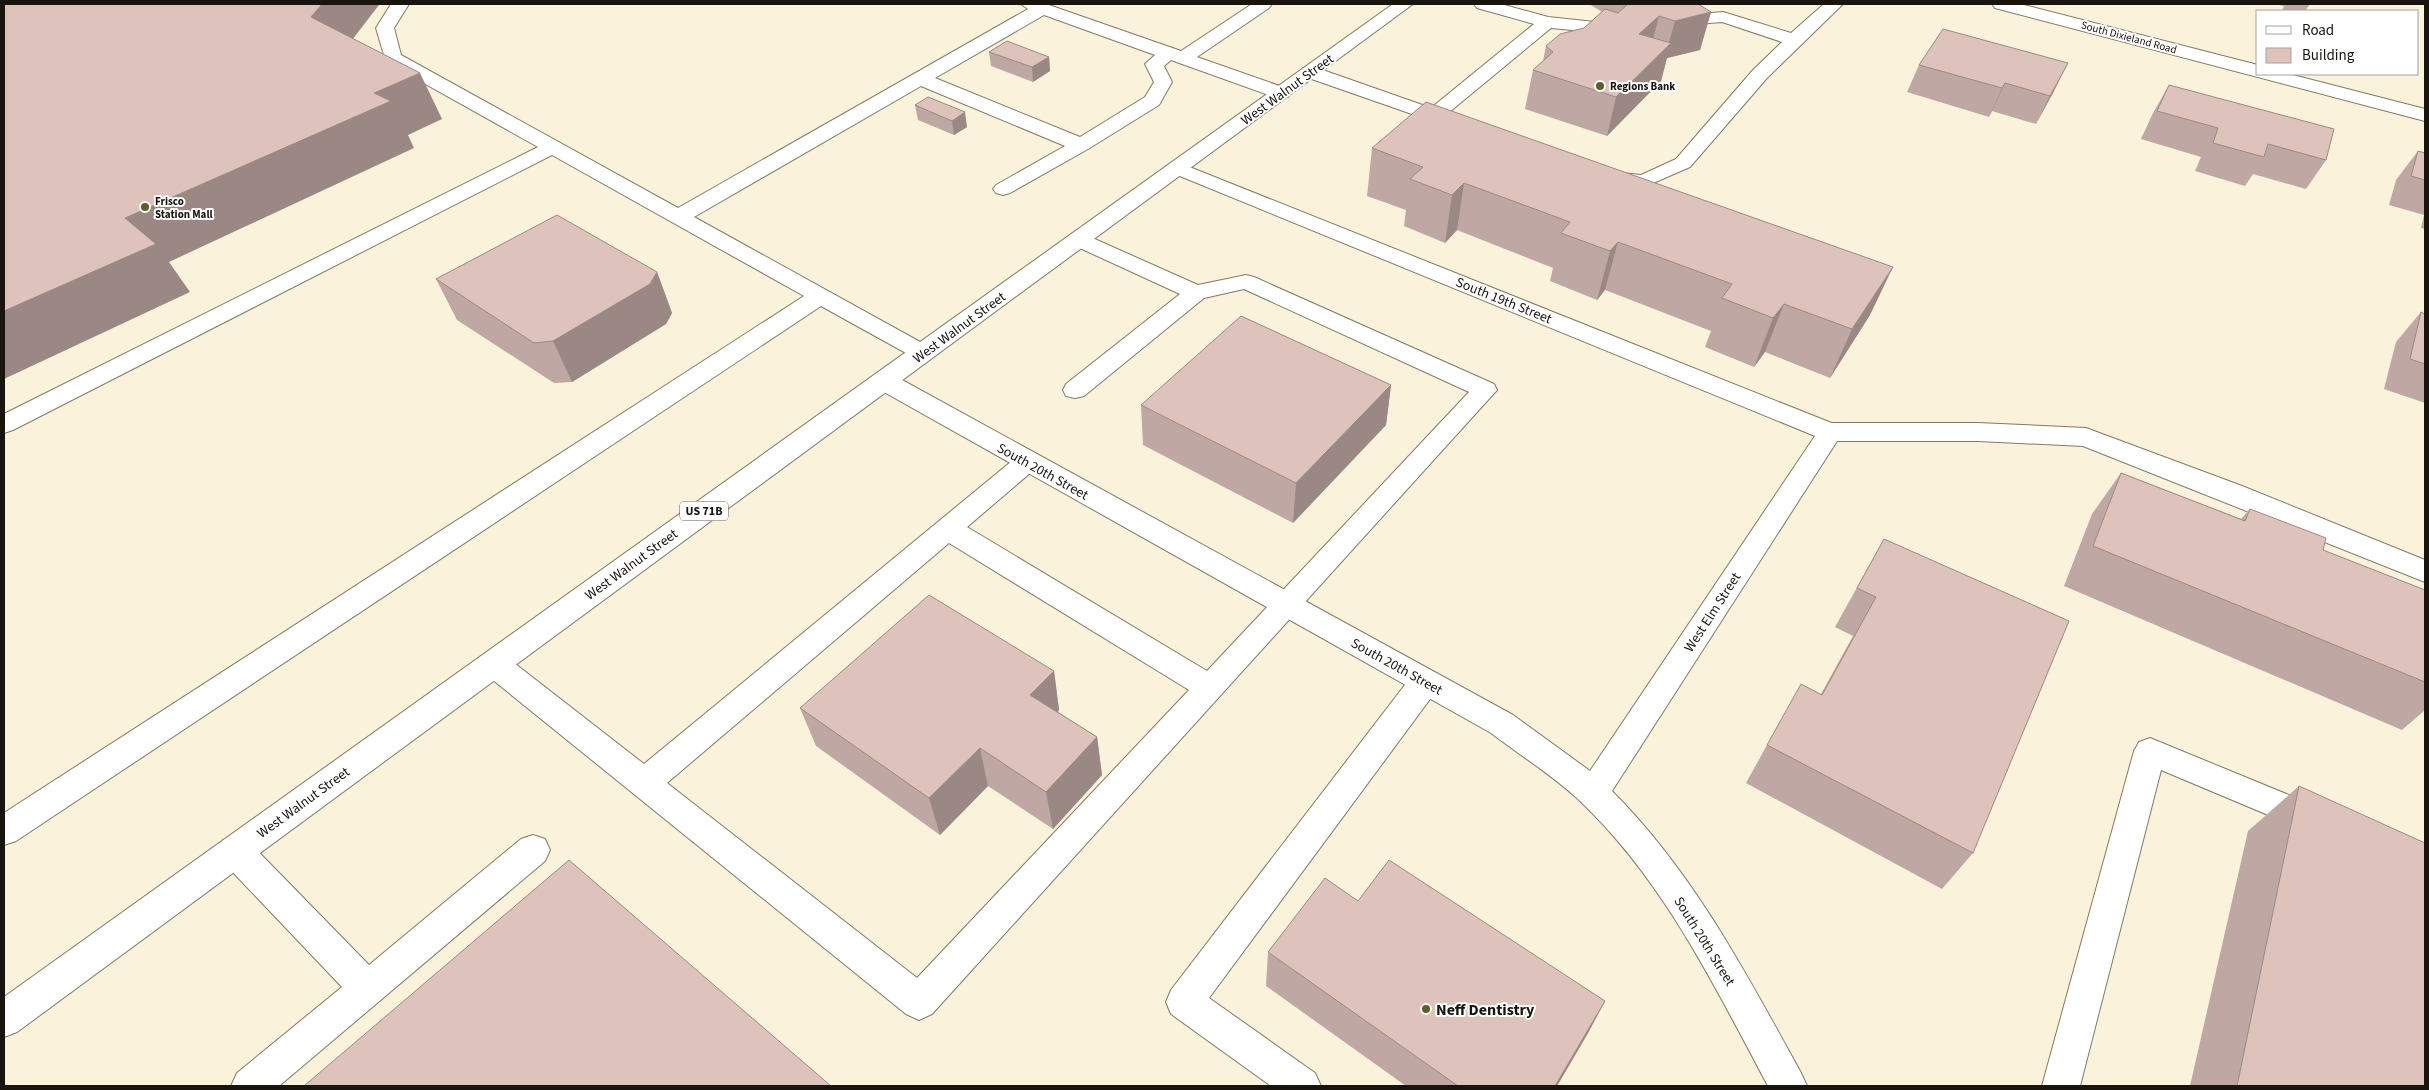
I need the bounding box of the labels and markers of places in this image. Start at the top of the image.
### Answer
place label: Regions Bank [1610,79,1675,94]
marker: Regions Bank [1594,80,1606,92]
place label: Frisco Station Mall [155,194,214,222]
marker: Frisco Station Mall [139,201,151,213]
place label: Neff Dentistry [1436,999,1535,1021]
marker: Neff Dentistry [1420,1003,1432,1015]

